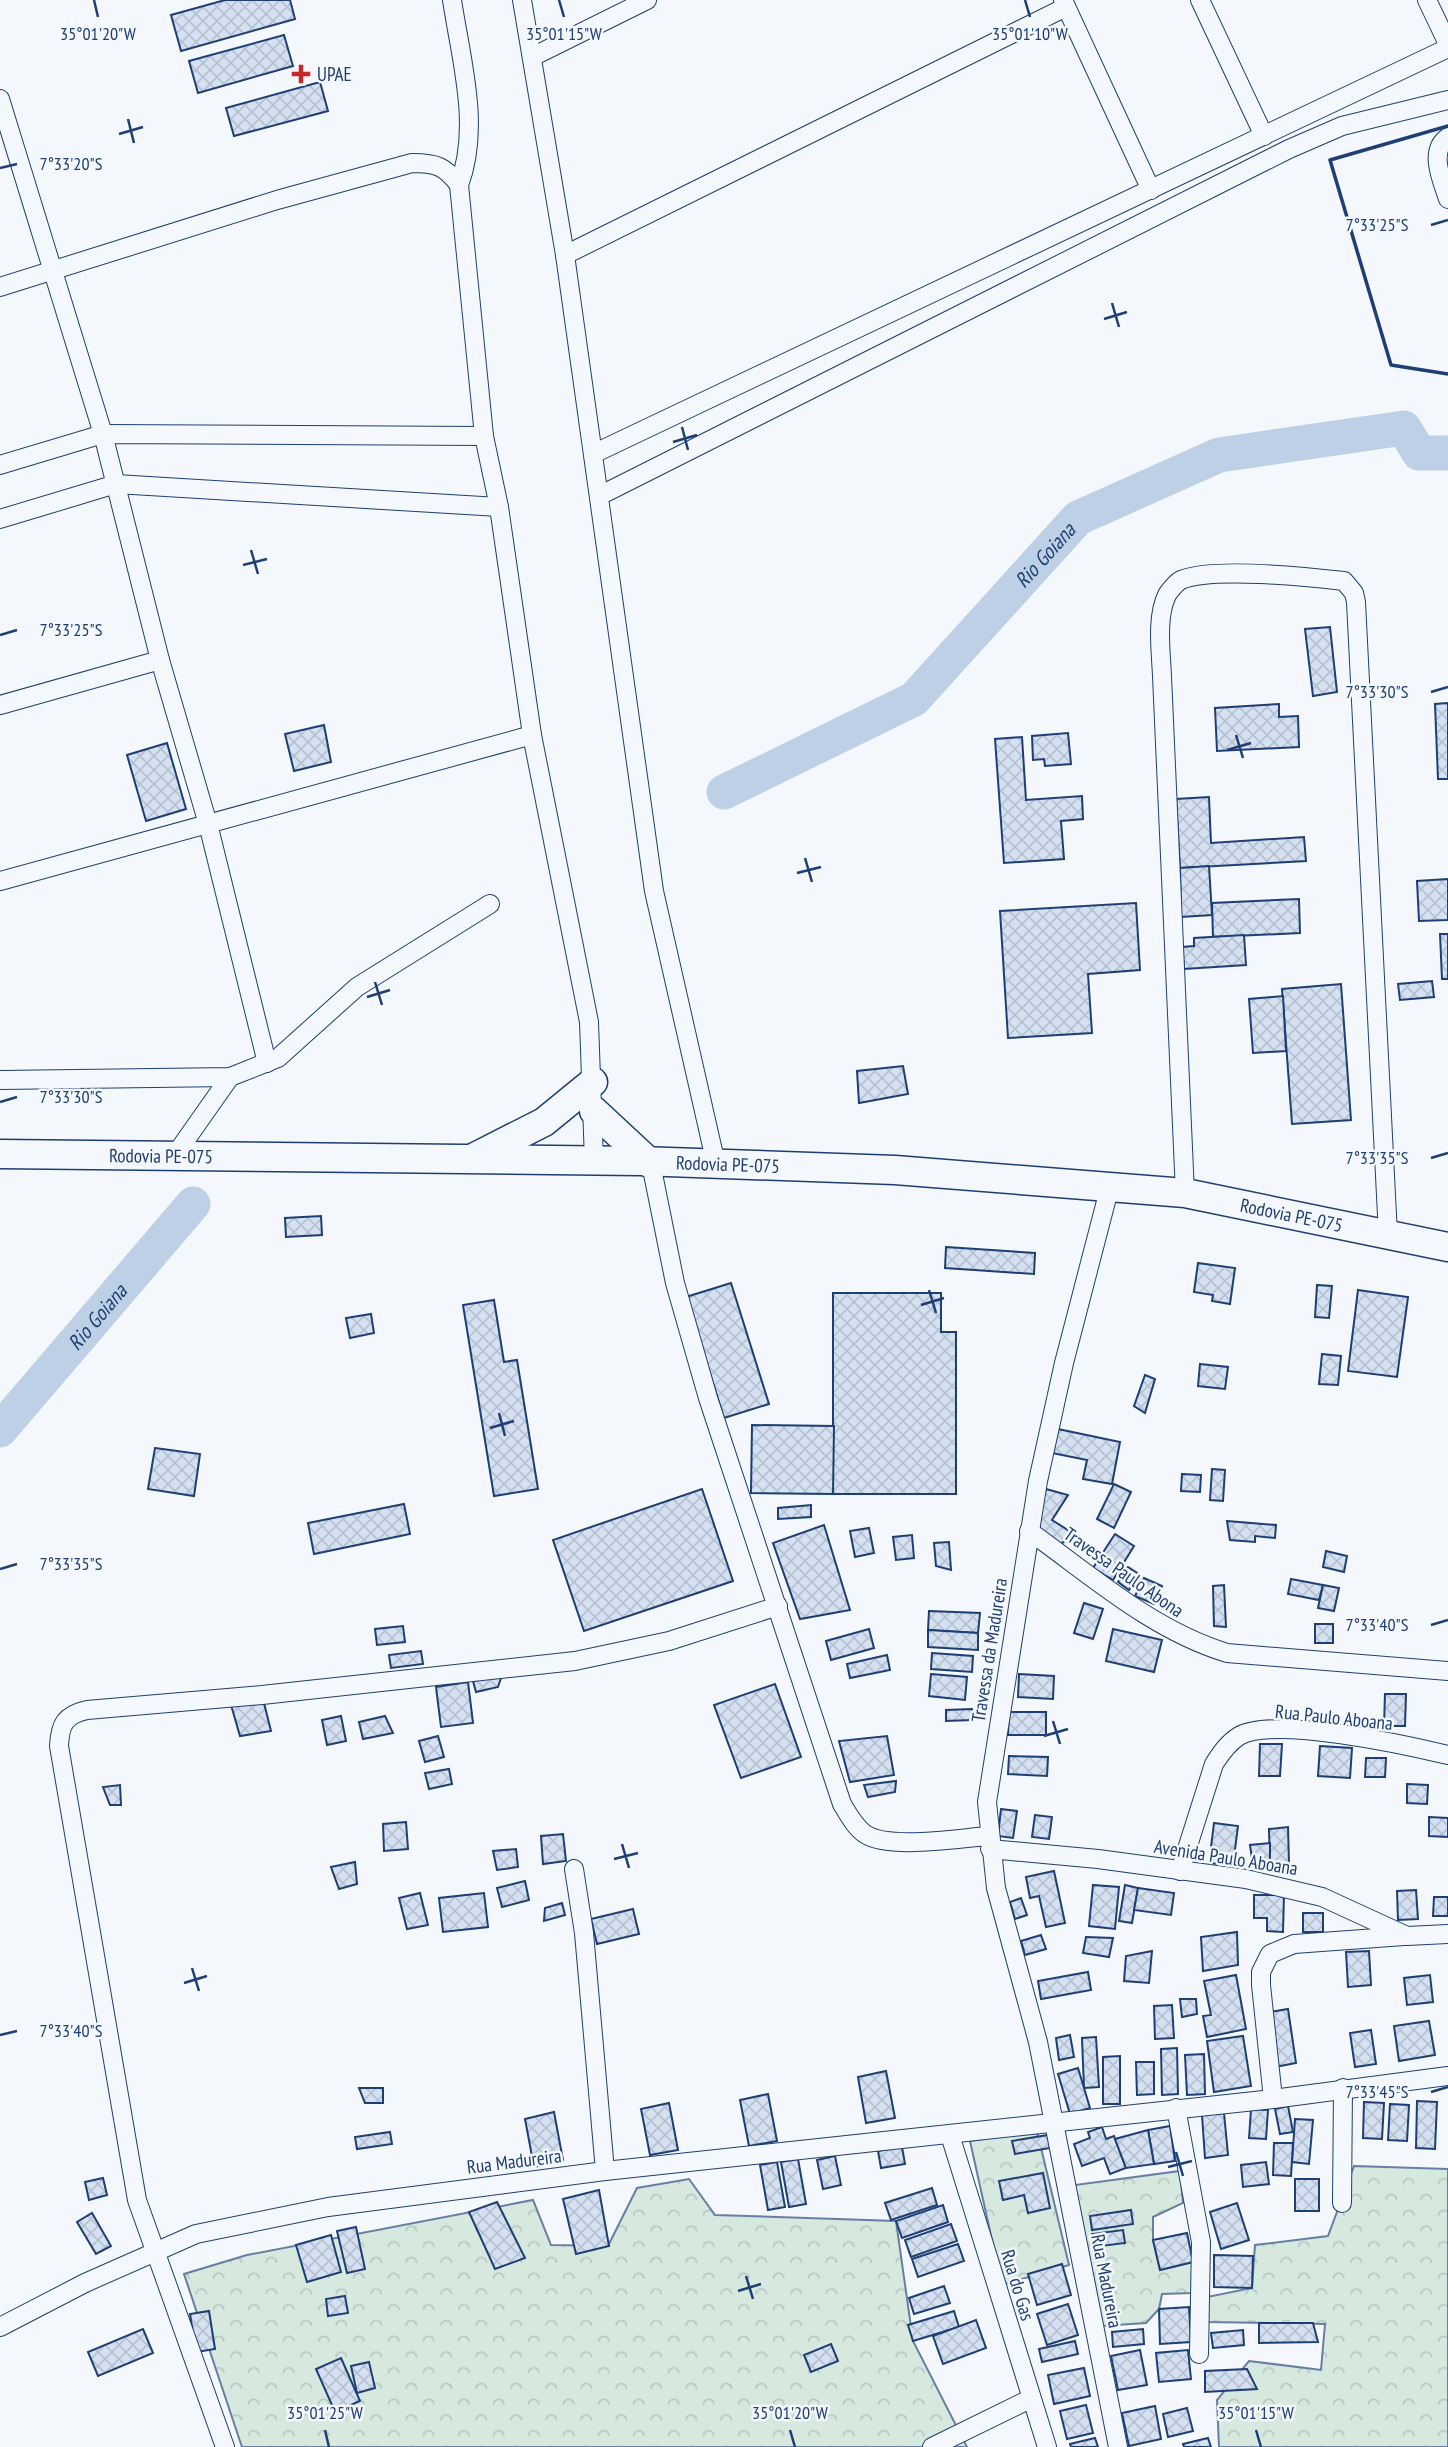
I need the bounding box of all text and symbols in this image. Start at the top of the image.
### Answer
text: 35°01'20"W [60,22,136,45]
text: 35°01'15"W [526,22,602,45]
text: 35°01'10"W [992,22,1068,45]
place label: UPAE [317,62,352,86]
marker: UPAE [291,64,311,84]
text: 7°33'20"S [40,152,103,175]
text: 7°33'25"S [1346,213,1409,236]
water label: Rio Goiana [1008,516,1082,593]
text: 7°33'25"S [40,618,103,641]
text: 7°33'30"S [1346,680,1409,703]
text: 7°33'30"S [40,1085,103,1108]
street label: Rodovia PE-075 [109,1143,213,1168]
text: 7°33'35"S [1346,1146,1409,1169]
street label: Rodovia PE-075 [676,1150,780,1178]
street label: Rodovia PE-075 [1238,1193,1345,1237]
water label: Rio Goiana [61,1277,133,1355]
street label: Travessa Paulo Abona [1059,1522,1189,1622]
text: 7°33'35"S [40,1552,103,1575]
street label: Travessa da Madureira [966,1576,1012,1724]
text: 7°33'40"S [1346,1613,1409,1636]
street label: Rua Paulo Aboana [1274,1699,1394,1735]
street label: Avenida Paulo Aboana [1153,1834,1299,1880]
text: 7°33'40"S [40,2019,103,2042]
text: 7°33'45"S [1346,2080,1409,2103]
street label: Rua Madureira [465,2143,563,2179]
street label: Rua Madureira [1086,2232,1128,2330]
street label: Rua do Gas [996,2247,1040,2323]
text: 35°01'25"W [287,2401,363,2424]
text: 35°01'20"W [752,2401,828,2424]
text: 35°01'15"W [1218,2401,1294,2424]

